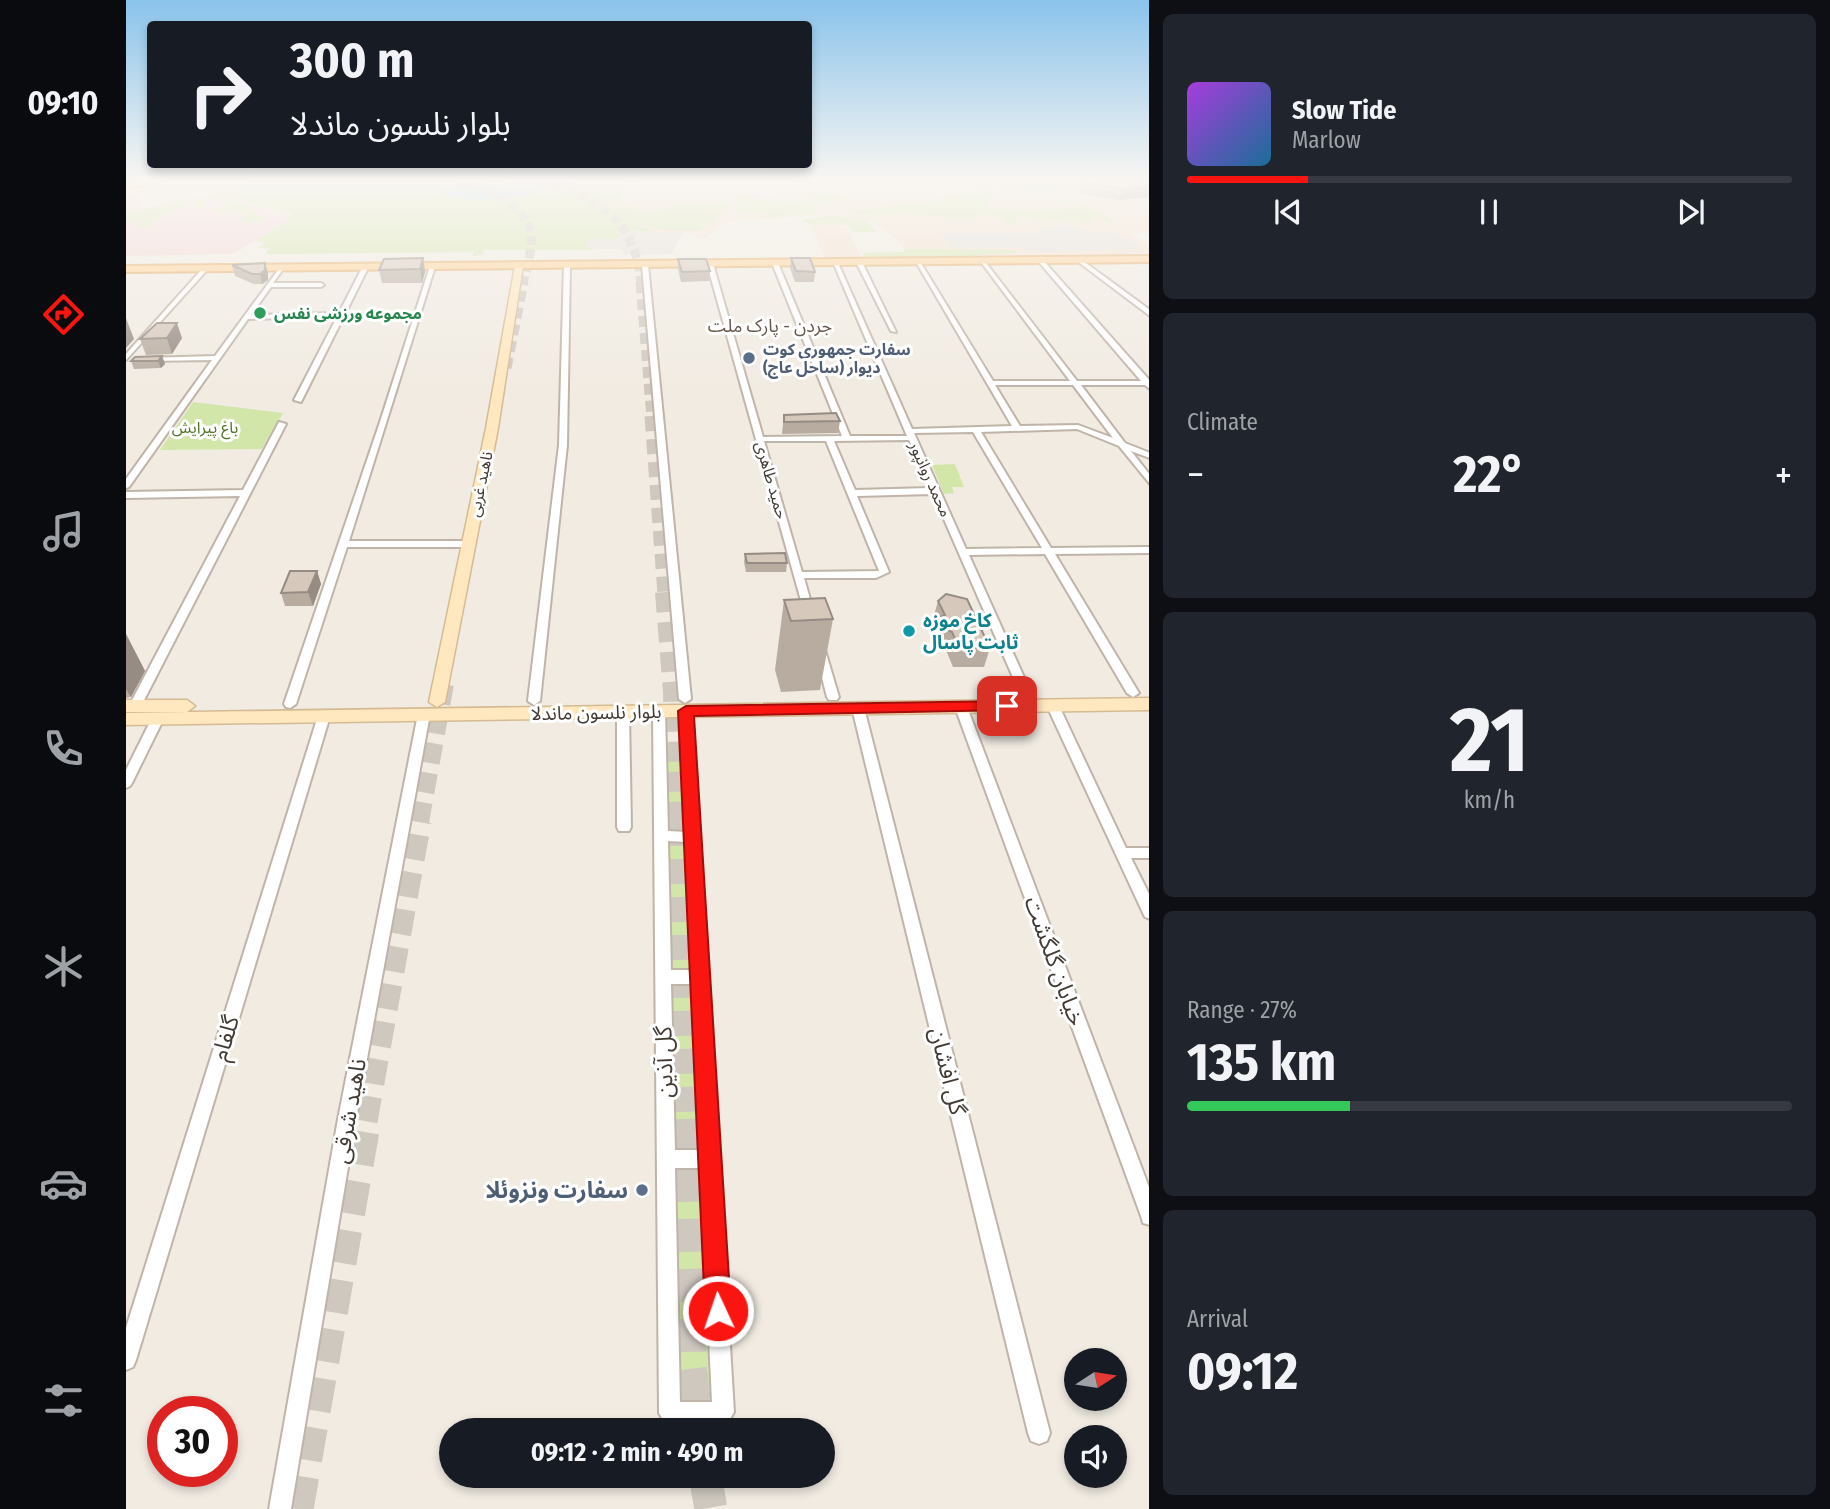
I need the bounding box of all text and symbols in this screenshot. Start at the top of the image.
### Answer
text: 300 m [290,31,414,90]
icon: right [175,49,266,140]
text: 09:10 [27,84,99,122]
text: Slow Tide [1292,95,1396,126]
text: بلوار نلسون ماندلا [290,105,511,143]
text: Marlow [1292,126,1361,154]
icon: previous [1269,193,1307,231]
icon: pause [1470,193,1508,231]
icon: next [1672,193,1710,231]
icon: directions [39,290,88,339]
place label: مجموعه ورزشی نفس [274,304,422,323]
marker: مجموعه ورزشی نفس [252,305,268,321]
district label: جردن - پارک ملت [708,315,832,337]
place label: سفارت جمهوری کوت دیوار (ساحل عاج) [763,340,911,379]
marker: سفارت جمهوری کوت دیوار (ساحل عاج) [741,350,757,366]
text: Climate [1187,408,1258,436]
park label: باغ پیرایش [172,418,238,440]
street label: محمد روانپور [904,438,956,520]
street label: حمید طاهری [751,439,792,521]
text: 22° [1453,443,1526,506]
street label: ناهید غربی [464,450,497,519]
text: − [1187,452,1204,498]
text: + [1775,452,1792,498]
icon: music [39,507,88,556]
place label: کاخ موزه ثابت پاسال [923,609,1019,655]
marker: کاخ موزه ثابت پاسال [901,623,917,639]
pin [977,676,1037,736]
text: 21 [1450,686,1529,795]
icon: arrive [988,687,1026,725]
street label: بلوار نلسون ماندلا [530,700,662,725]
icon: phone [39,724,88,773]
text: km/h [1464,786,1515,814]
street label: خیابان گلگشت [1019,892,1091,1030]
icon: climate [39,942,88,991]
text: Range · 27% [1187,996,1297,1024]
street label: گلفام [205,1012,249,1065]
street label: گل‌ افشان [924,1024,973,1118]
street label: گل آذین [649,1025,679,1098]
text: 135 km [1187,1031,1336,1094]
street label: ناهید شرقی [326,1056,372,1166]
icon: car [39,1159,88,1208]
place label: سفارت ونزوئلا [485,1176,628,1204]
marker: سفارت ونزوئلا [634,1182,650,1198]
position arrow [681,1274,755,1348]
text: Arrival [1187,1305,1248,1333]
text: 09:12 [1187,1340,1298,1403]
north arrow [1064,1348,1127,1410]
map controls [1064,1348,1127,1488]
icon: filters [39,1376,88,1425]
speed limit sign: 30 [147,1396,238,1487]
button: sound [1064,1425,1127,1488]
text: 09:12 · 2 min · 490 m [531,1437,743,1468]

